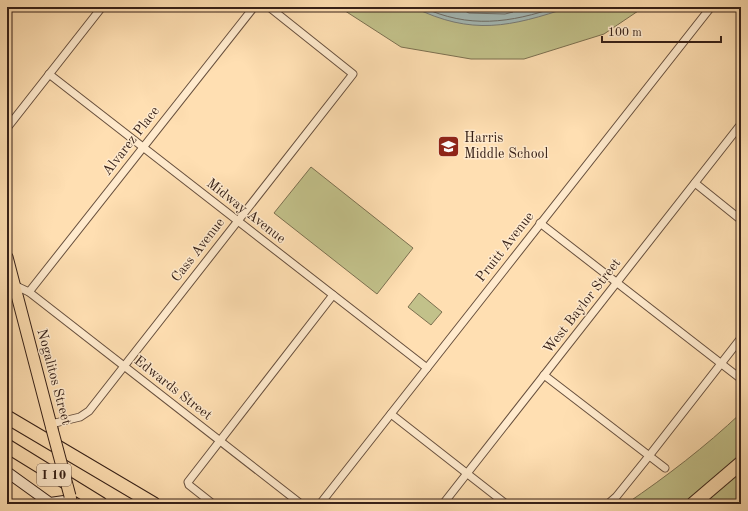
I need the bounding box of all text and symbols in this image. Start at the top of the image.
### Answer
scale bar [602,18,721,44]
text: 100 m [608,27,642,39]
street label: Alvarez Place [100,104,162,178]
place label: Harris Middle School [464,131,549,161]
school or university icon: Harris Middle School [436,133,462,159]
street label: Midway Avenue [204,176,288,246]
street label: Pruitt Avenue [473,209,537,285]
street label: Cass Avenue [169,215,227,285]
street label: West Baylor Street [541,256,623,356]
street label: Nogalitos Street [34,328,74,427]
street label: Edwards Street [131,353,215,423]
road number: I 10 [37,464,71,486]

